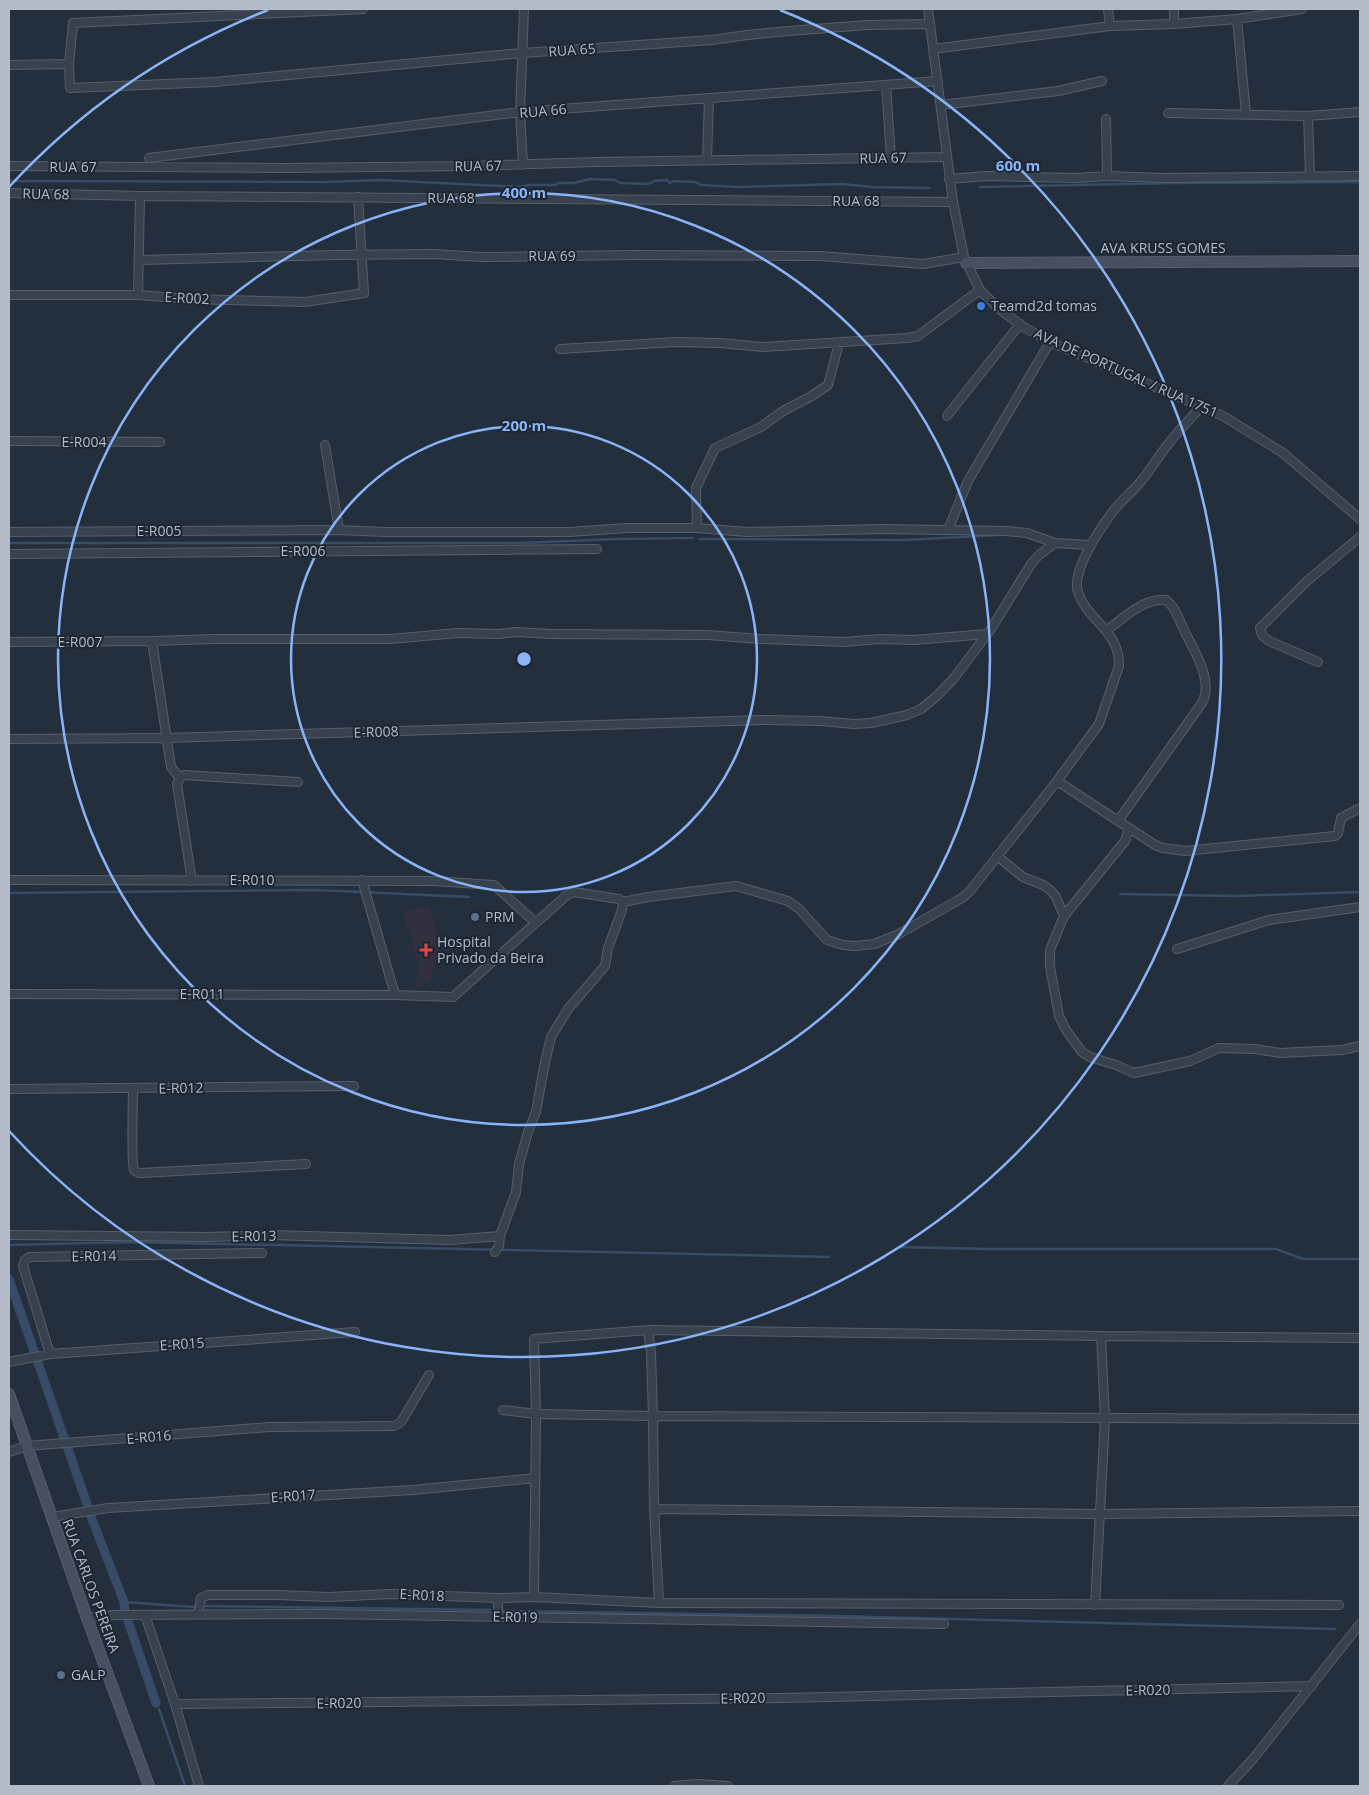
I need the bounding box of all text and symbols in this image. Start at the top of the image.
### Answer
street label: RUA 65 [548,38,596,61]
street label: RUA 66 [519,99,567,122]
street label: RUA 67 [859,148,907,167]
text: 600 m [996,155,1040,175]
street label: RUA 67 [454,156,502,175]
street label: RUA 67 [49,157,97,176]
text: 400 m [502,182,546,202]
street label: RUA 68 [22,184,70,203]
street label: RUA 68 [427,188,475,207]
street label: RUA 68 [832,191,880,210]
street label: AVA KRUSS GOMES [1100,238,1226,257]
street label: RUA 69 [528,246,576,265]
street label: E-R002 [164,287,210,308]
place label: Teamd2d tomas [991,296,1097,315]
marker: Teamd2d tomas [975,300,987,312]
street label: AVA DE PORTUGAL / RUA 1751 [1031,323,1221,422]
text: 200 m [502,415,546,435]
street label: E-R004 [62,432,106,451]
street label: E-R005 [137,521,181,540]
street label: E-R006 [281,541,325,560]
street label: E-R007 [58,632,102,651]
centre of rings [515,650,533,668]
street label: E-R008 [353,721,399,742]
street label: E-R010 [230,870,274,889]
place label: PRM [485,907,515,926]
marker: PRM [469,911,481,923]
place label: Hospital Privado da Beira [437,932,544,967]
marker: Hospital Privado da Beira [419,943,433,957]
street label: E-R011 [180,984,224,1003]
street label: E-R012 [158,1078,204,1097]
street label: E-R013 [231,1226,277,1245]
street label: E-R014 [71,1246,117,1265]
street label: E-R015 [159,1332,205,1355]
street label: E-R016 [126,1425,172,1448]
street label: E-R017 [270,1484,316,1507]
street label: RUA CARLOS PEREIRA [58,1516,125,1656]
street label: E-R018 [399,1584,445,1605]
street label: E-R019 [492,1607,538,1626]
place label: GALP [71,1665,106,1684]
marker: GALP [55,1669,67,1681]
street label: E-R020 [1125,1680,1171,1699]
street label: E-R020 [720,1688,766,1707]
street label: E-R020 [316,1693,362,1712]

